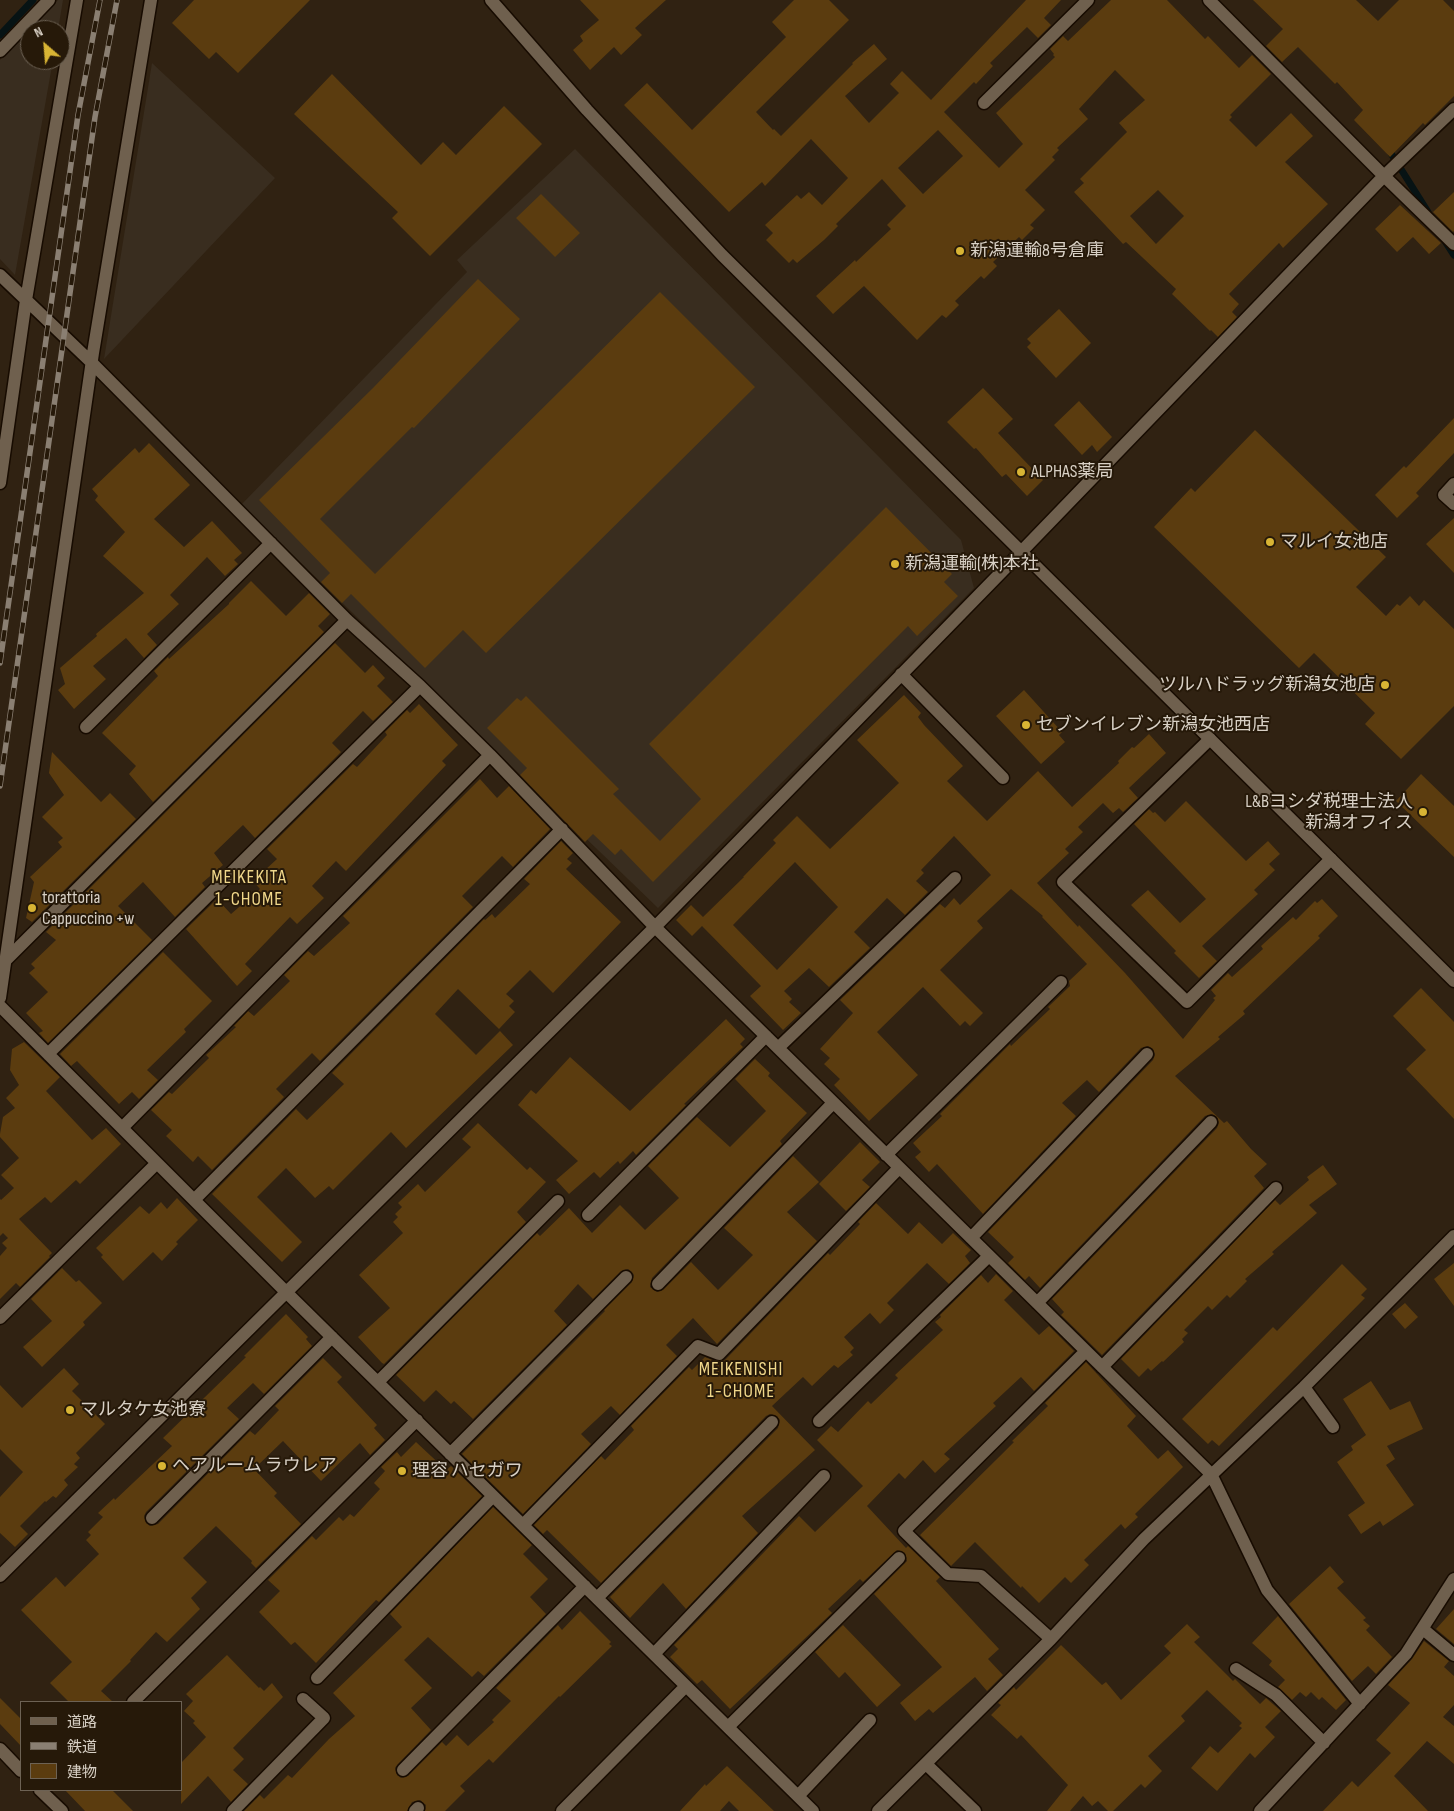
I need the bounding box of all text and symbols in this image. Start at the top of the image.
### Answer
north arrow [20,20,70,70]
text: N [31,23,46,41]
place label: 新潟運輸8号倉庫 [970,240,1104,262]
marker: 新潟運輸8号倉庫 [954,245,966,257]
place label: ALPHAS薬局 [1031,461,1114,483]
marker: ALPHAS薬局 [1015,466,1027,478]
place label: マルイ女池店 [1280,531,1388,553]
marker: マルイ女池店 [1264,536,1276,548]
place label: 新潟運輸(株)本社 [905,553,1039,575]
marker: 新潟運輸(株)本社 [889,558,901,570]
place label: ツルハドラッグ新潟女池店 [1159,674,1375,696]
marker: ツルハドラッグ新潟女池店 [1379,679,1391,691]
place label: セブンイレブン新潟女池西店 [1036,714,1270,736]
marker: セブンイレブン新潟女池西店 [1020,719,1032,731]
place label: L&Bヨシダ税理士法人 新潟オフィス [1245,791,1413,834]
marker: L&Bヨシダ税理士法人 新潟オフィス [1417,806,1429,818]
district label: MEIKEKITA 1-CHOME [210,867,288,911]
place label: torattoria Cappuccino +w [42,887,134,930]
marker: torattoria Cappuccino +w [26,902,38,914]
district label: MEIKENISHI 1-CHOME [698,1359,784,1403]
place label: マルタケ女池寮 [80,1399,206,1421]
marker: マルタケ女池寮 [64,1404,76,1416]
place label: ヘアルーム ラウレア [172,1455,337,1477]
marker: ヘアルーム ラウレア [156,1460,168,1472]
place label: 理容 ハセガワ [412,1460,523,1482]
marker: 理容 ハセガワ [396,1465,408,1477]
legend [20,1701,182,1791]
text: 道路 [67,1713,97,1732]
text: 鉄道 [67,1738,97,1757]
text: 建物 [67,1763,97,1782]

